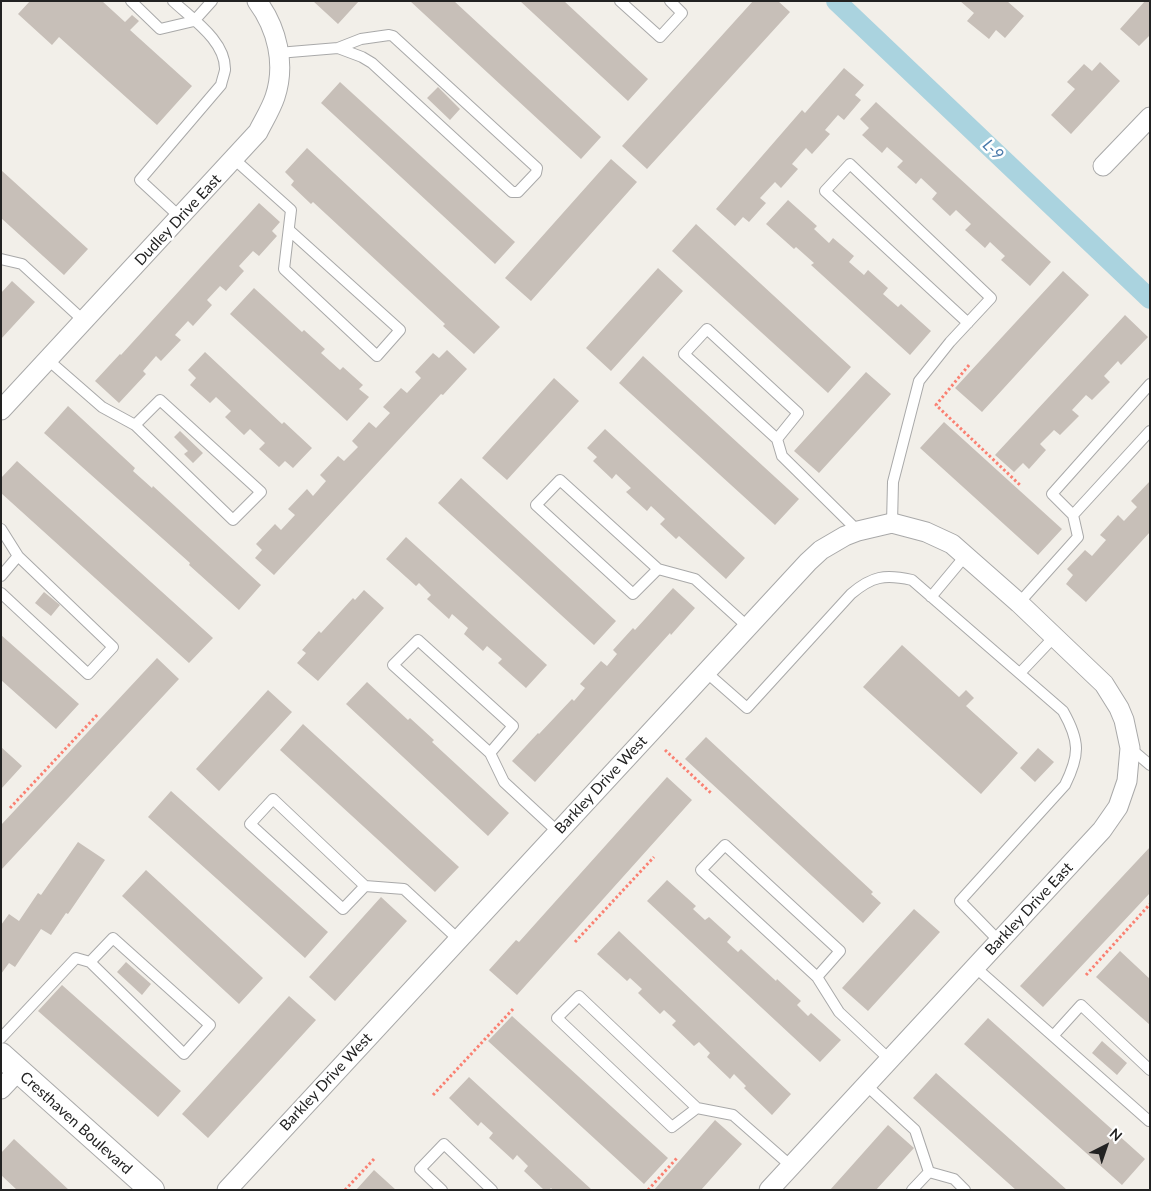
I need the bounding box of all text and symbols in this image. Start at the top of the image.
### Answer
water label: L-9 [979,136,1007,164]
street label: Dudley Drive East [131,171,225,269]
street label: Barkley Drive West [551,732,651,838]
street label: Barkley Drive East [981,859,1077,959]
street label: Barkley Drive West [276,1029,376,1135]
street label: Cresthaven Boulevard [16,1068,136,1178]
north arrow [1081,1121,1131,1171]
text: N [1107,1124,1126,1144]

